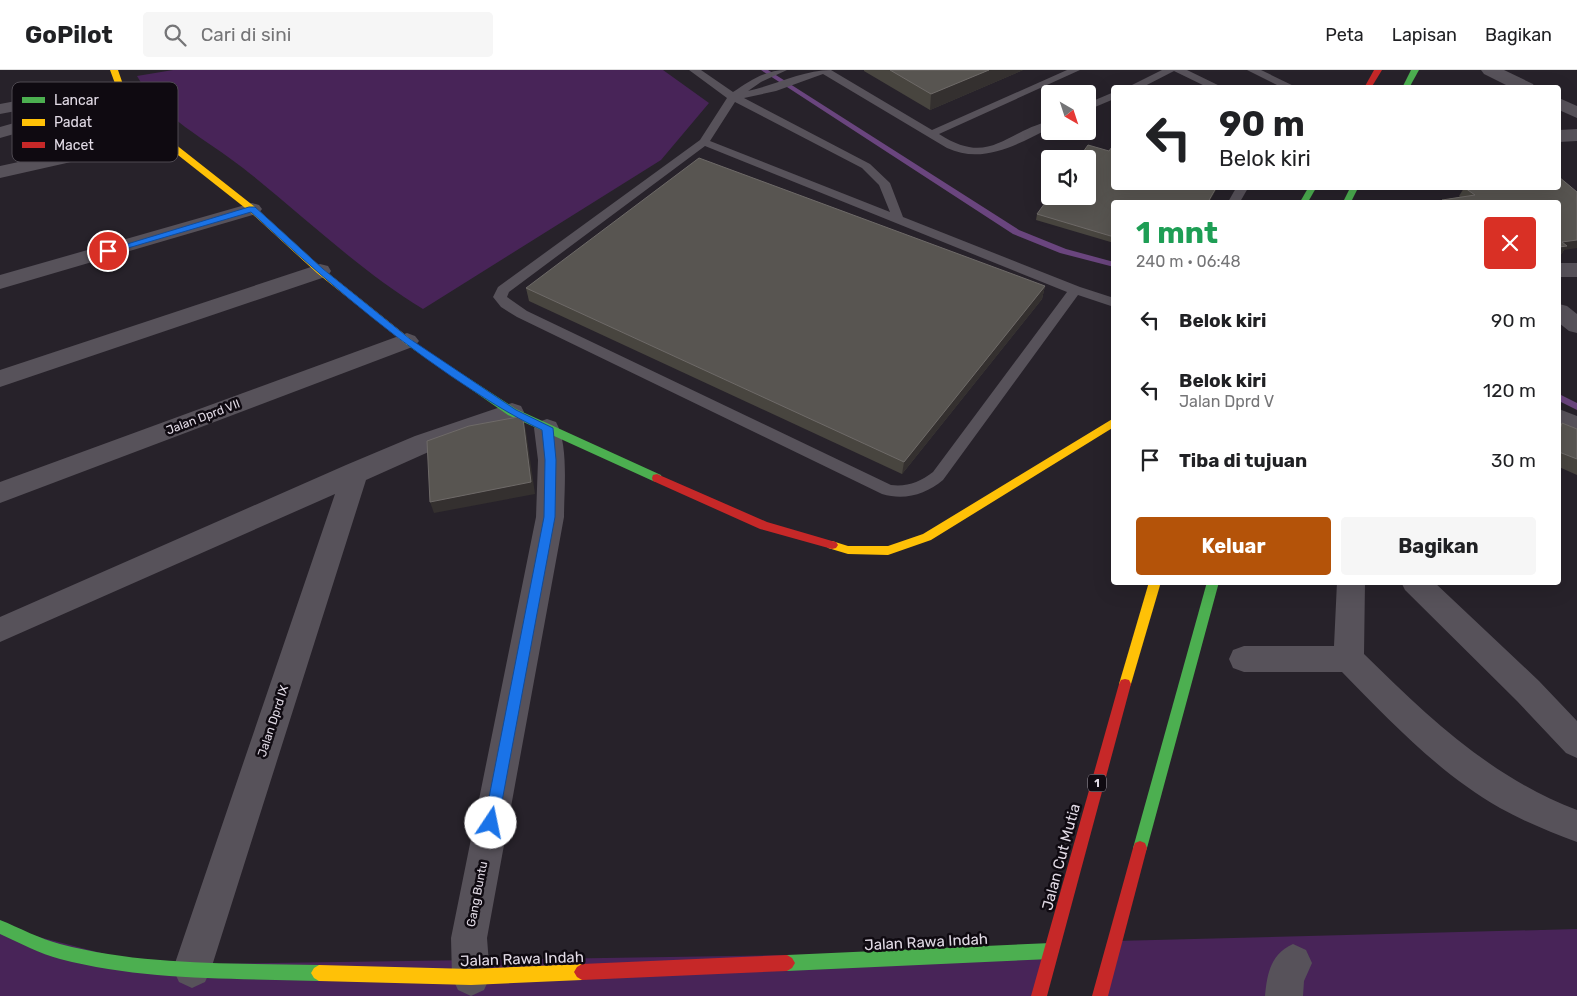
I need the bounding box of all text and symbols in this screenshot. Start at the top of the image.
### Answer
search box [143,12,493,57]
text: GoPilot [25,21,113,49]
icon: search [161,21,189,49]
text: Cari di sini [201,23,291,46]
text: Peta [1325,24,1364,46]
text: Lapisan [1392,24,1457,46]
text: Bagikan [1485,24,1552,46]
legend [12,82,178,162]
north arrow [1041,85,1096,140]
map controls [1041,85,1096,205]
text: Lancar [54,92,100,109]
text: 90 m [1219,103,1305,145]
icon: left [1136,105,1201,170]
text: Padat [54,114,93,131]
text: Macet [54,137,94,154]
text: Belok kiri [1219,145,1311,172]
button: sound [1041,150,1096,205]
text: 1 mnt [1136,215,1218,251]
button: close [1484,217,1536,269]
pin [87,230,129,272]
icon: arrive [94,237,122,265]
text: 240 m · 06:48 [1136,252,1241,271]
icon: left [1136,306,1164,334]
text: Belok kiri [1179,309,1266,332]
text: 90 m [1491,309,1536,332]
text: Belok kiri [1179,369,1266,392]
icon: left [1136,376,1164,404]
text: 120 m [1483,379,1536,402]
text: Jalan Dprd V [1179,392,1274,411]
street label: Jalan Dprd VII [164,396,242,438]
icon: arrive [1136,446,1164,474]
text: Tiba di tujuan [1179,449,1307,472]
text: 30 m [1491,449,1536,472]
button: Keluar [1136,517,1331,575]
button: Bagikan [1341,517,1536,575]
street label: Jalan Dprd IX [255,683,291,759]
road number: 1 [1088,774,1106,791]
position arrow [464,796,516,848]
street label: Jalan Cut Mutia [1038,802,1084,912]
street label: Gang Buntu [464,860,490,928]
street label: Jalan Rawa Indah [864,930,988,954]
street label: Jalan Rawa Indah [460,948,584,970]

